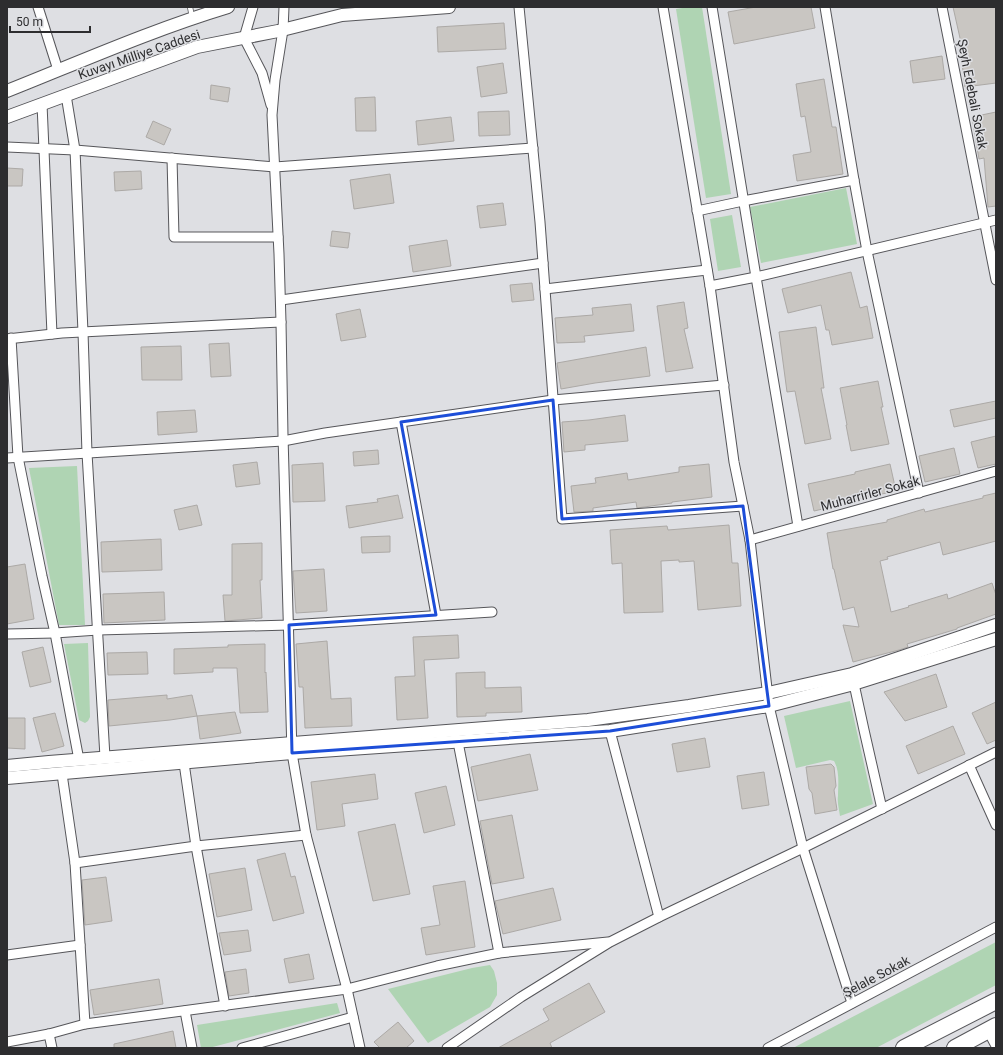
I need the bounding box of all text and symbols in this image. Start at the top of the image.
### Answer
scale bar [10,8,90,34]
text: 50 m [16,15,43,29]
street label: Kuvayı Milliye Caddesi [76,27,202,82]
street label: Şeyh Edebali Sokak [954,38,991,151]
street label: Muharrirler Sokak [819,473,922,514]
street label: Şelale Sokak [840,952,913,1000]

